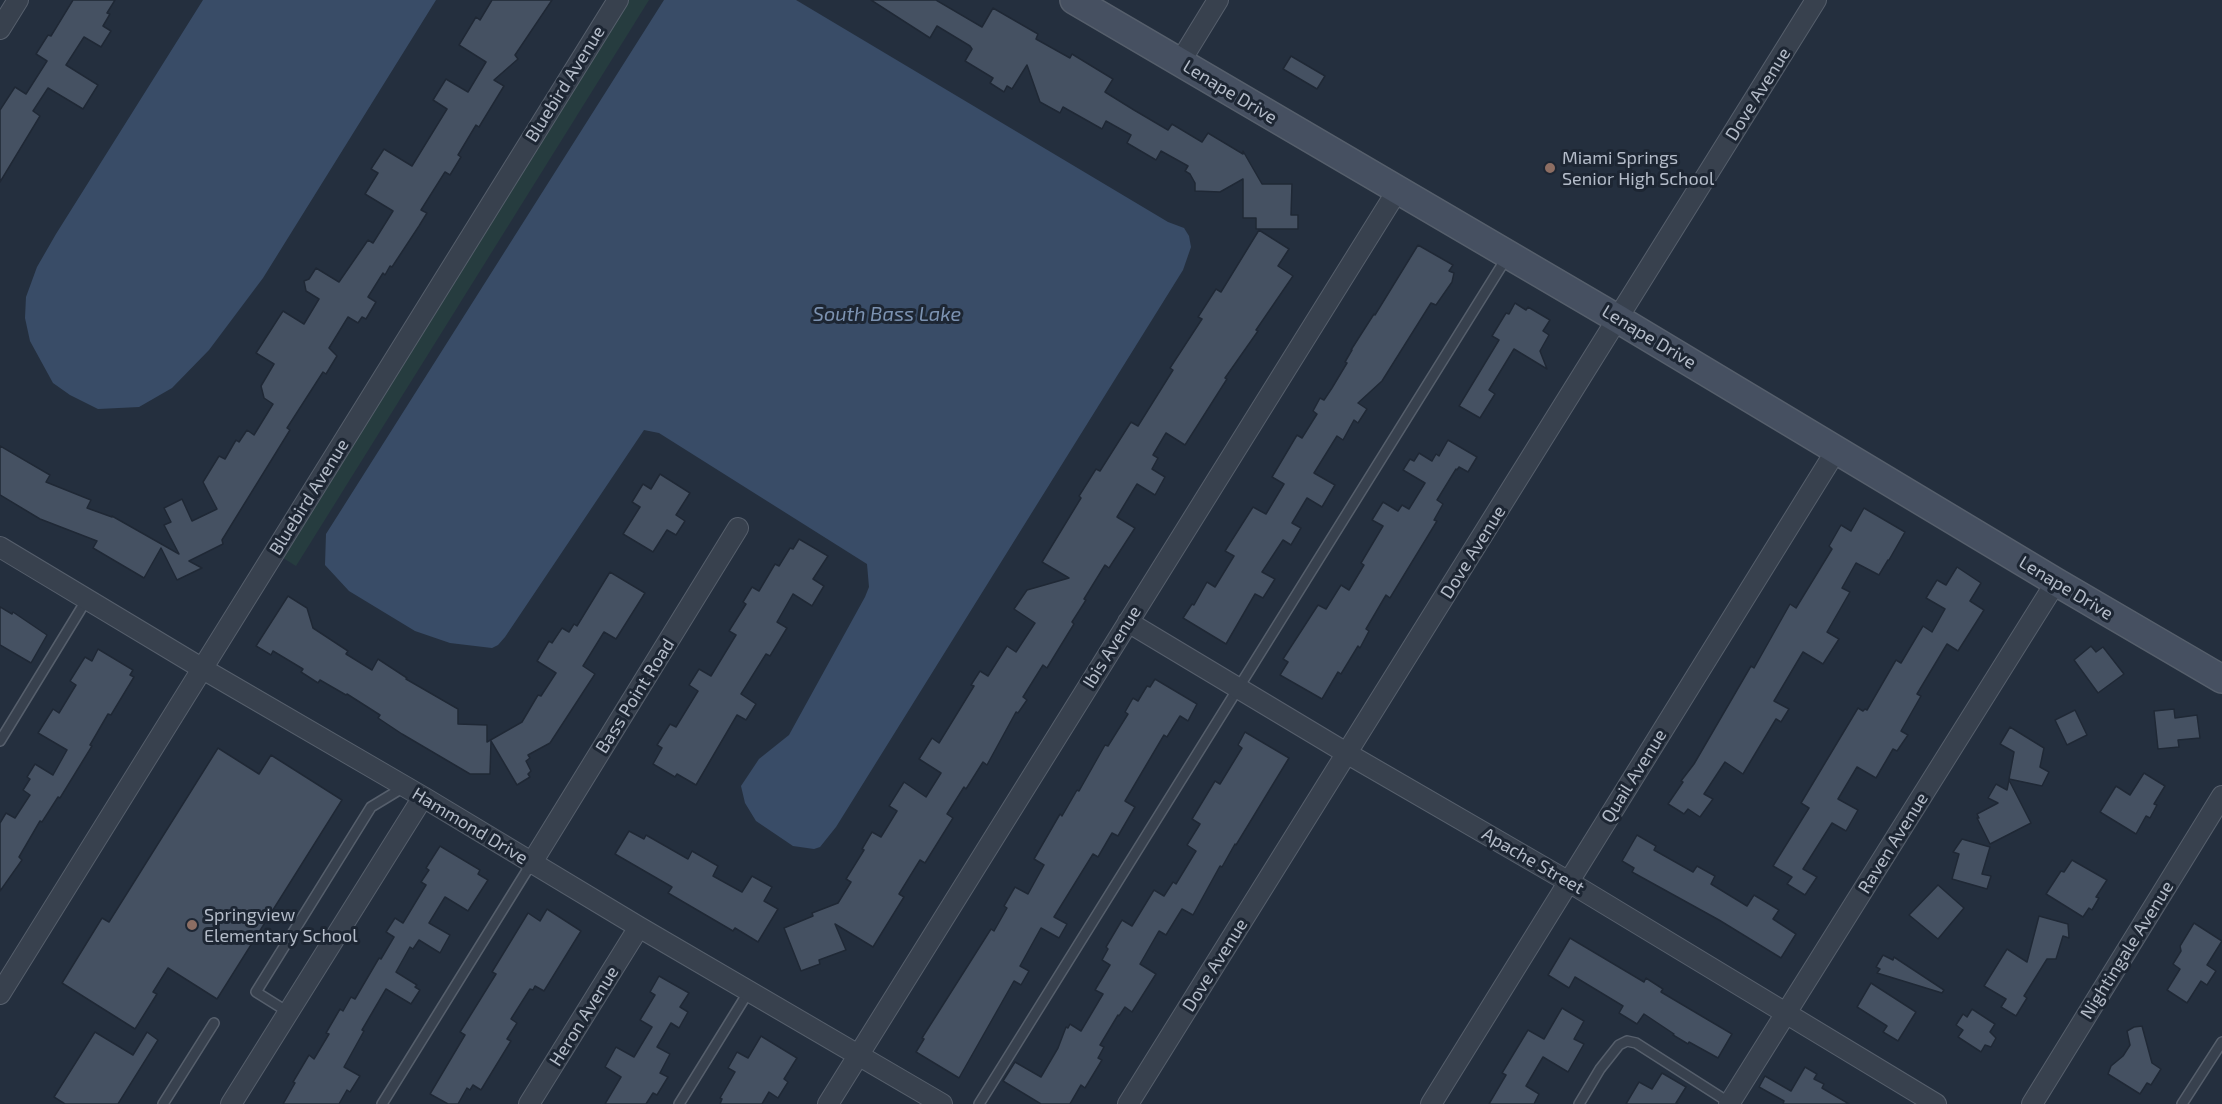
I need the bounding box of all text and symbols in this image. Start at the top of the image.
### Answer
street label: Bluebird Avenue [521,22,609,146]
street label: Dove Avenue [1721,44,1795,144]
street label: Lenape Drive [1179,55,1281,129]
place label: Miami Springs Senior High School [1562,147,1714,190]
marker: Miami Springs Senior High School [1543,161,1557,175]
street label: Lenape Drive [1598,300,1700,374]
water label: South Bass Lake [813,302,961,326]
street label: Bluebird Avenue [265,435,353,559]
street label: Dove Avenue [1436,502,1510,602]
street label: Lenape Drive [2015,551,2117,625]
street label: Ibis Avenue [1078,602,1146,692]
street label: Bass Point Road [591,635,679,757]
street label: Quail Avenue [1597,725,1671,827]
street label: Hammond Drive [408,783,532,869]
street label: Raven Avenue [1853,789,1933,897]
street label: Apache Street [1478,823,1588,899]
street label: Nightingale Avenue [2076,877,2178,1023]
place label: Springview Elementary School [204,904,358,946]
street label: Dove Avenue [1178,915,1252,1015]
marker: Springview Elementary School [185,918,199,932]
street label: Heron Avenue [545,962,623,1070]

